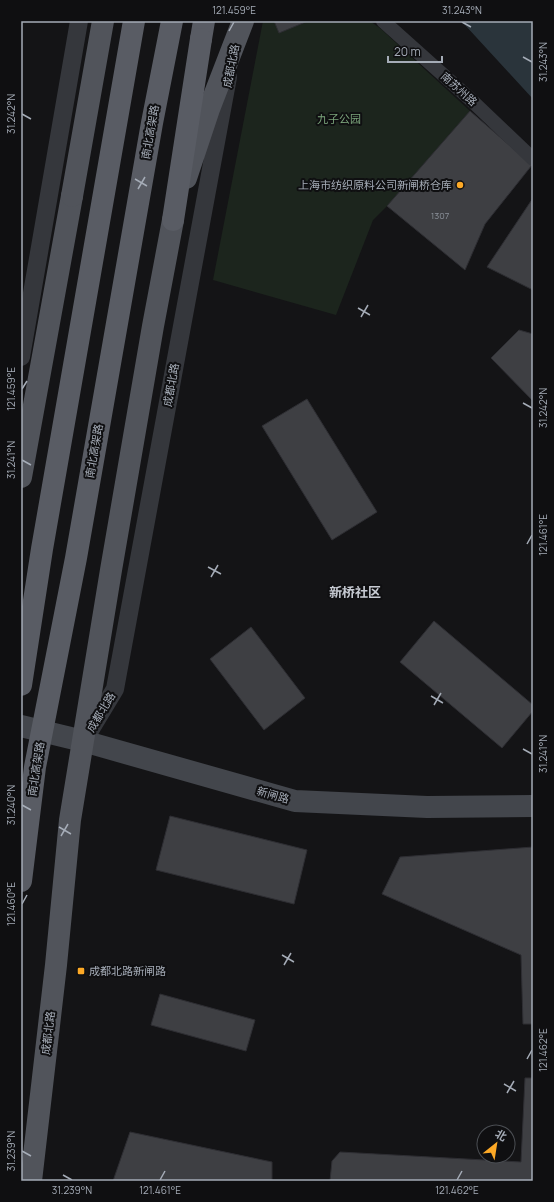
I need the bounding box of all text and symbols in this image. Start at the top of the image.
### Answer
text: 121.459°E [212,3,256,17]
text: 31.243°N [442,3,482,17]
scale bar [388,38,442,64]
text: 31.243°N [536,42,550,82]
street label: 成都北路 [219,43,242,89]
text: 20 m [394,43,421,60]
street label: 南苏州路 [438,68,481,109]
text: 31.242°N [4,94,18,134]
street label: 南北高架路 [137,104,162,160]
park label: 九子公园 [317,111,361,126]
place label: 上海市纺织原料公司新闸桥仓库 [298,177,452,192]
marker: 上海市纺织原料公司新闸桥仓库 [455,180,465,190]
house number: 1307 [431,209,450,222]
street label: 成都北路 [159,362,182,408]
text: 121.459°E [4,367,18,411]
text: 31.242°N [536,388,550,428]
street label: 南北高架路 [81,423,106,479]
text: 31.241°N [4,441,18,479]
text: 121.461°E [536,514,550,556]
district label: 新桥社区 [329,583,381,601]
street label: 成都北路 [83,689,118,734]
text: 31.241°N [536,735,550,773]
street label: 南北高架路 [24,741,47,797]
street label: 新闸路 [255,783,291,806]
text: 31.240°N [4,785,18,825]
text: 121.460°E [4,882,18,926]
place label: 成都北路新闸路 [89,963,166,978]
marker: 成都北路新闸路 [76,966,86,976]
street label: 成都北路 [37,1010,58,1056]
text: 121.462°E [536,1028,550,1072]
north arrow [476,1124,516,1164]
text: 北 [493,1126,510,1144]
text: 31.239°N [4,1131,18,1171]
text: 31.239°N [52,1183,92,1197]
text: 121.461°E [139,1183,181,1197]
text: 121.462°E [435,1183,479,1197]

